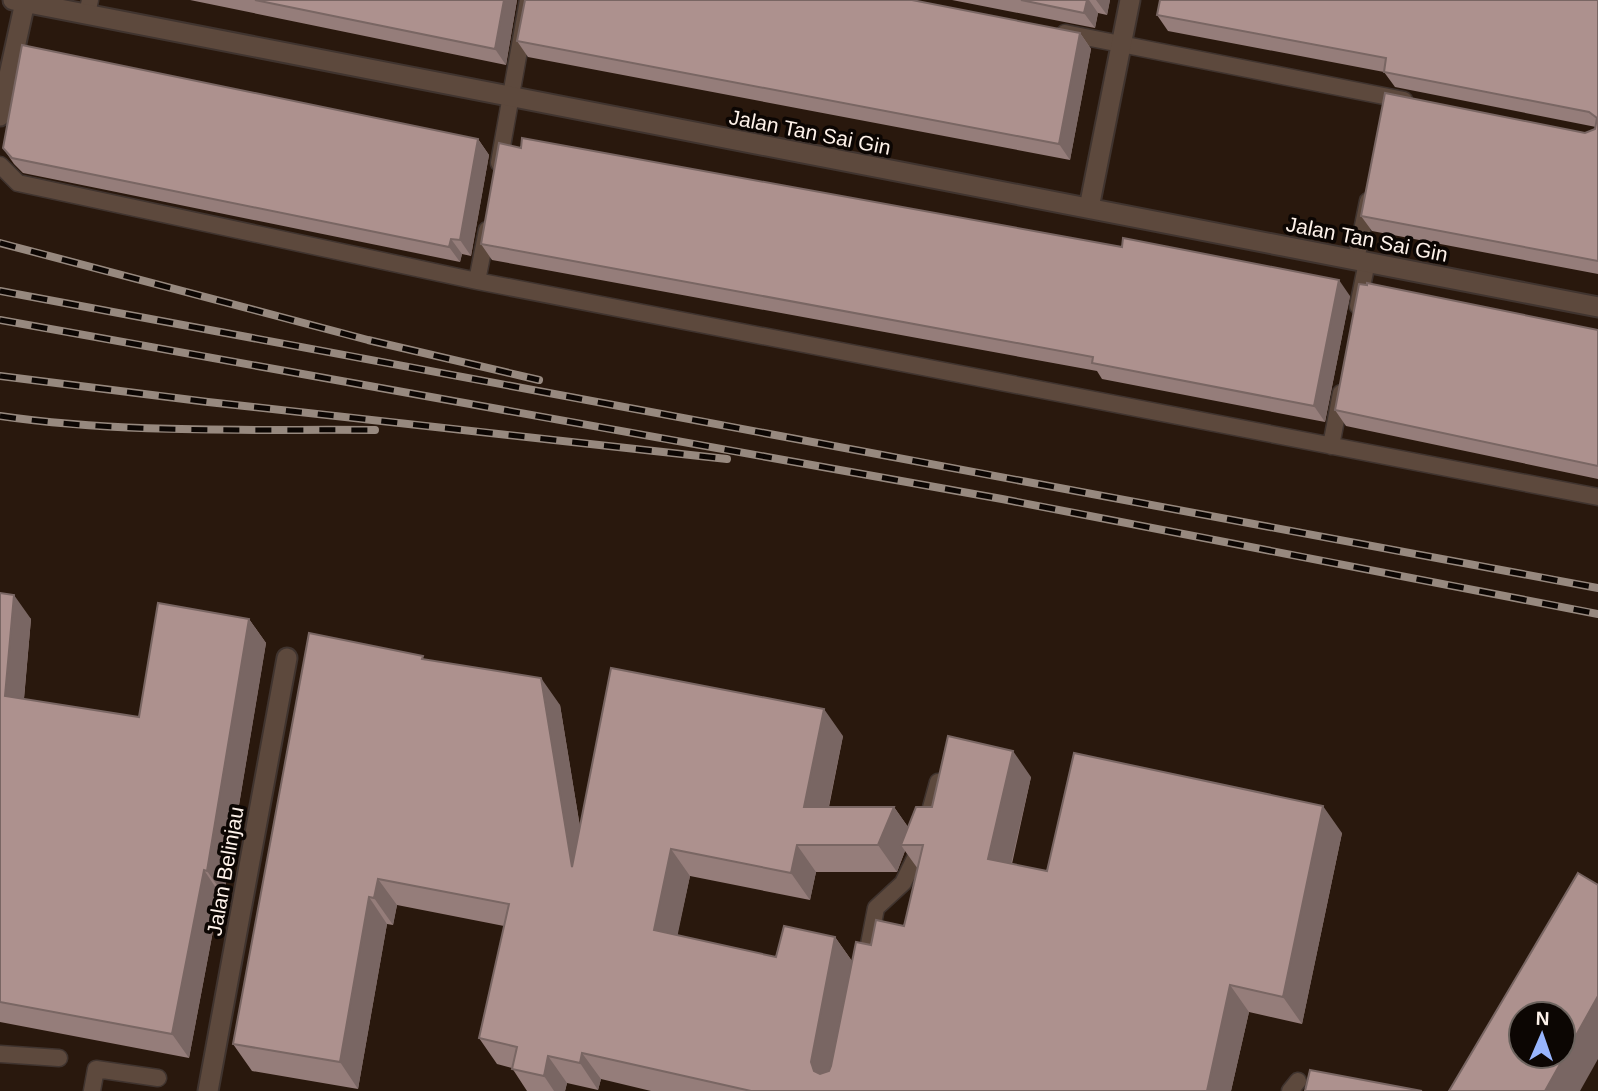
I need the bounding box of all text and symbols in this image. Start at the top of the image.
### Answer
street label: Jalan Tan Sai Gin [727,105,893,159]
street label: Jalan Tan Sai Gin [1284,212,1450,266]
street label: Jalan Belinjau [202,805,248,937]
north arrow [1507,1000,1577,1070]
text: N [1535,1008,1550,1029]

